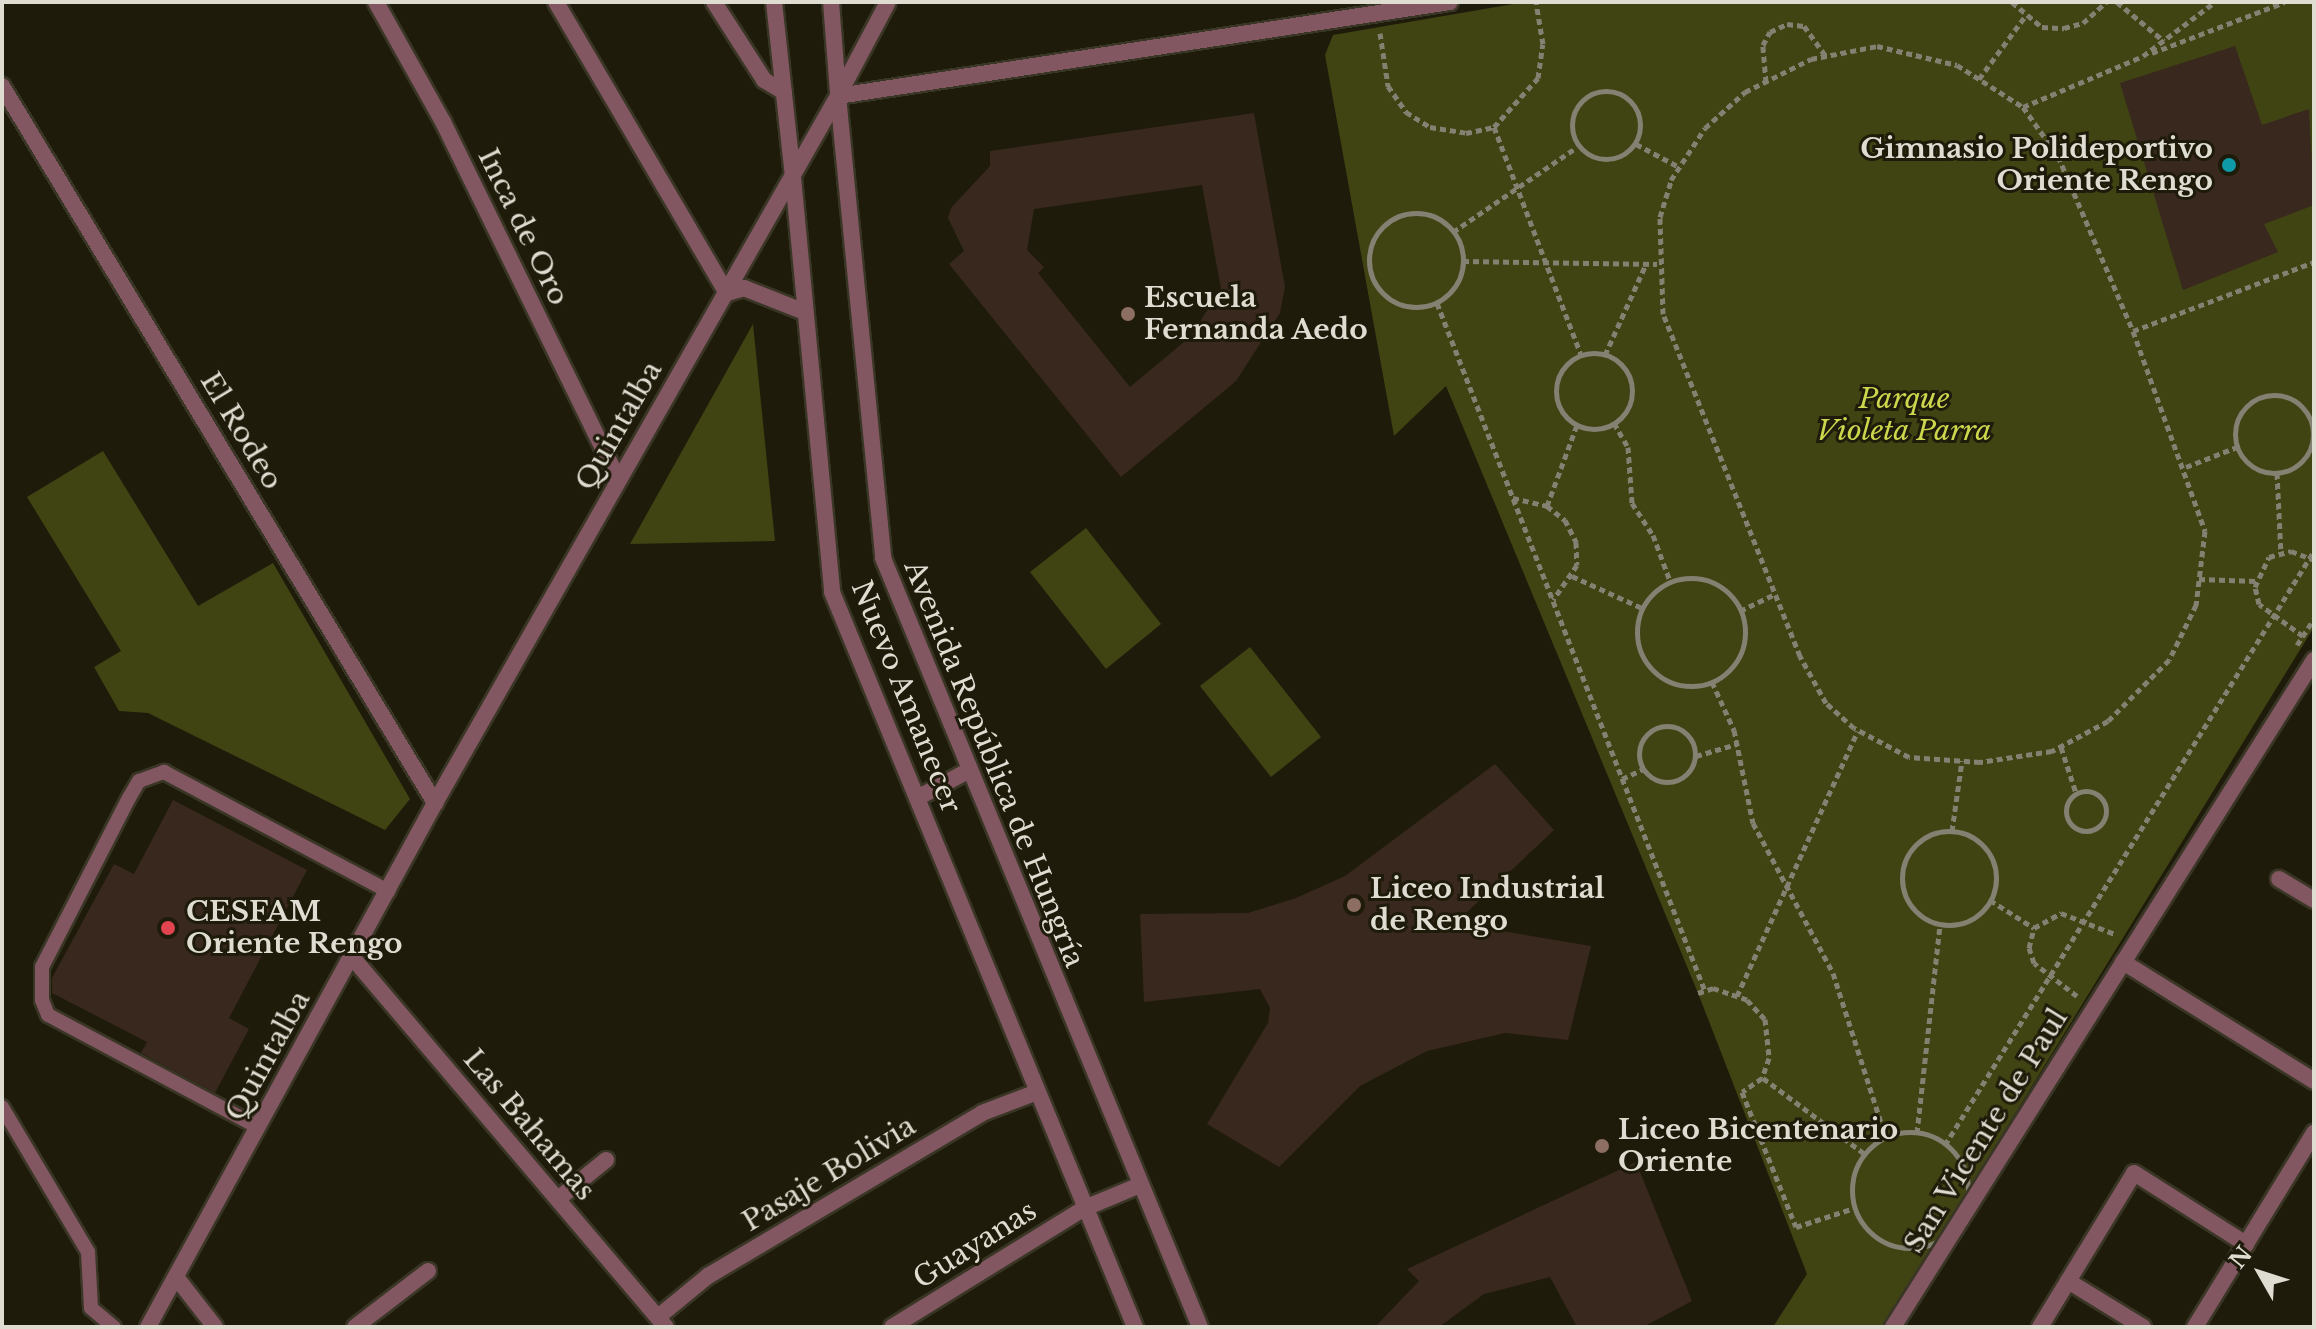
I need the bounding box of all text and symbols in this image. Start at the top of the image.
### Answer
place label: Gimnasio Polideportivo Oriente Rengo [1860,132,2213,198]
street label: Inca de Oro [471,143,575,311]
marker: Gimnasio Polideportivo Oriente Rengo [2220,156,2238,174]
place label: Escuela Fernanda Aedo [1144,281,1369,347]
marker: Escuela Fernanda Aedo [1119,305,1137,323]
street label: Quintalba [569,356,669,496]
street label: El Rodeo [193,366,289,496]
park label: Parque Violeta Parra [1816,382,1992,448]
street label: Avenida República de Hungría [897,555,1091,973]
street label: Nuevo Amanecer [844,575,968,819]
place label: Liceo Industrial de Rengo [1370,872,1605,938]
place label: CESFAM Oriente Rengo [186,895,402,961]
marker: Liceo Industrial de Rengo [1345,896,1363,914]
marker: CESFAM Oriente Rengo [157,917,179,939]
street label: Quintalba [219,985,317,1127]
street label: San Vicente de Paul [1897,1002,2075,1260]
street label: Las Bahamas [456,1043,602,1207]
street label: Pasaje Bolivia [736,1109,922,1239]
place label: Liceo Bicentenario Oriente [1618,1113,1898,1179]
marker: Liceo Bicentenario Oriente [1593,1137,1611,1155]
street label: Guayanas [907,1194,1043,1296]
north arrow [2220,1233,2300,1313]
text: N [2224,1241,2258,1274]

